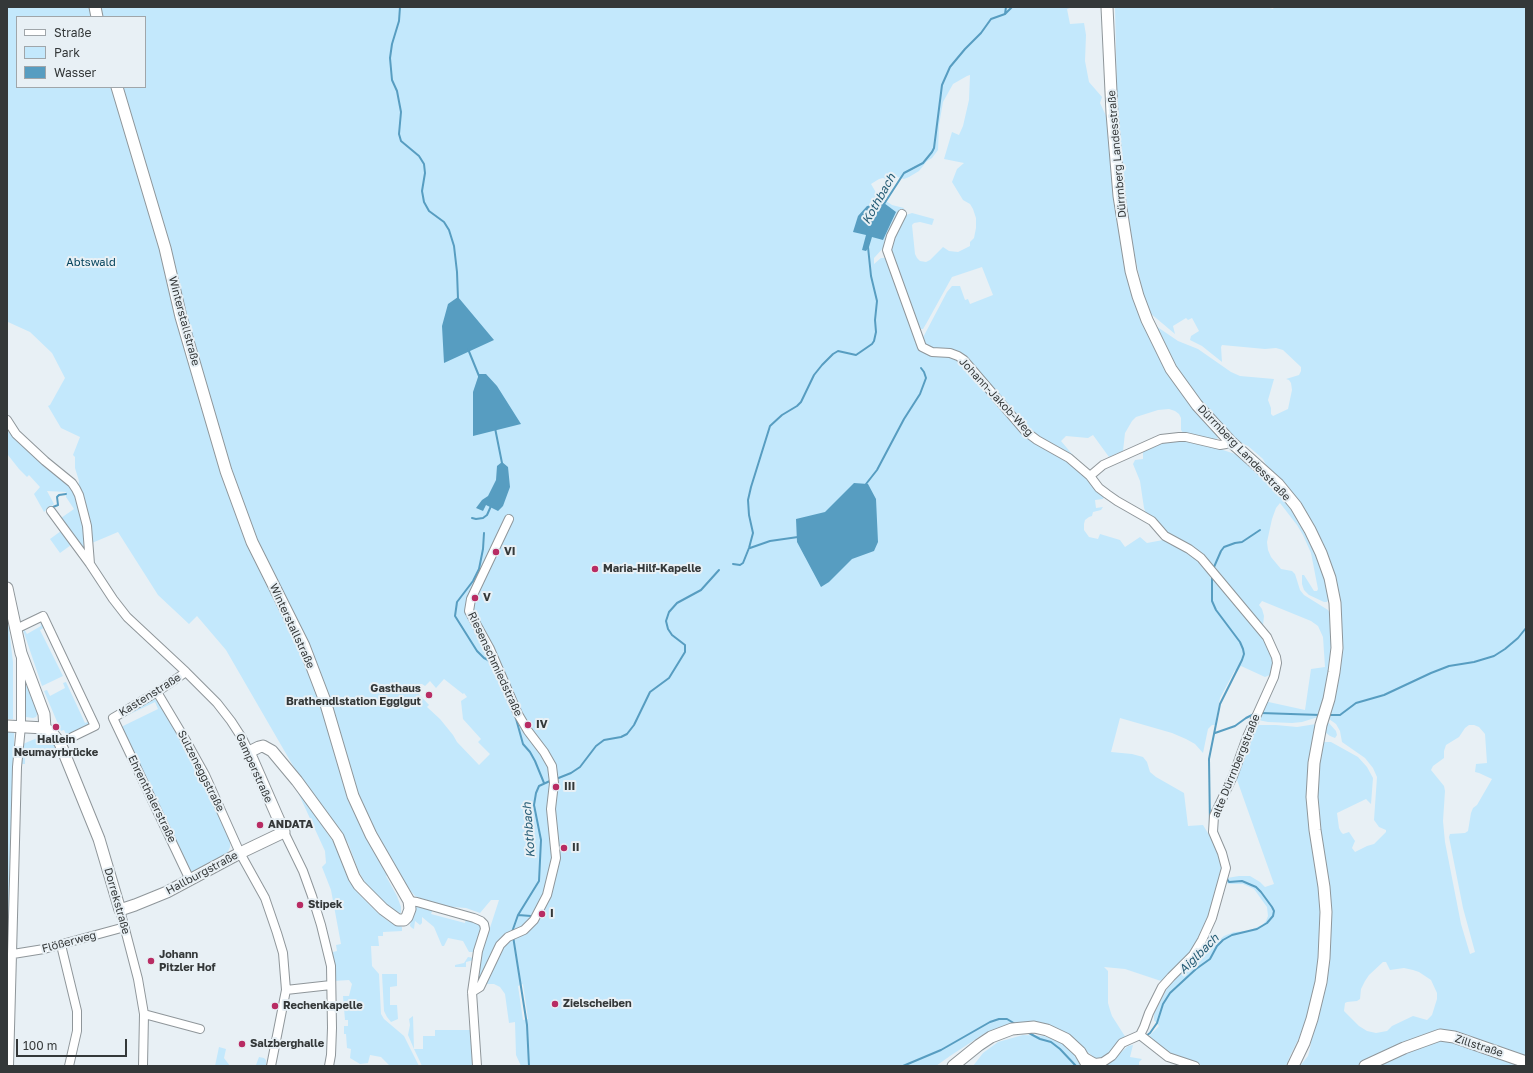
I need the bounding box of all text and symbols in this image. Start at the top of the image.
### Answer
legend [16,16,146,88]
text: Straße [54,25,92,40]
text: Park [54,45,80,60]
text: Wasser [54,65,96,80]
street label: Dürrnberg Landesstraße [1105,90,1129,218]
water label: Kothbach [859,171,899,227]
park label: Abtswald [66,256,116,270]
street label: Winterstallstraße [166,275,202,367]
street label: Johann-Jakob-Weg [956,355,1036,439]
street label: Dürrnberg Landesstraße [1195,402,1293,504]
place label: VI [504,545,516,559]
marker: VI [491,547,501,557]
place label: Maria-Hilf-Kapelle [603,562,701,576]
marker: Maria-Hilf-Kapelle [590,564,600,574]
street label: Winterstallstraße [267,581,317,671]
place label: V [483,591,491,605]
marker: V [470,593,480,603]
street label: Riesenschmiedstraße [465,610,525,718]
street label: Kastenstraße [117,671,183,719]
place label: Gasthaus Brathendlstation Egglgut [286,682,421,708]
marker: Gasthaus Brathendlstation Egglgut [424,690,434,700]
street label: alte Dürrnbergstraße [1209,712,1263,820]
place label: IV [536,718,548,732]
marker: IV [523,720,533,730]
marker: Hallein Neumayrbrücke [51,722,61,732]
street label: Sulzeneggstraße [175,728,227,814]
street label: Gamperstraße [233,731,275,805]
place label: Hallein Neumayrbrücke [14,733,98,759]
street label: Ehrenthalerstraße [125,753,179,845]
place label: III [564,780,575,794]
marker: III [551,782,561,792]
water label: Kothbach [520,802,538,858]
place label: ANDATA [268,818,313,832]
marker: ANDATA [255,820,265,830]
place label: II [572,841,579,855]
marker: II [559,843,569,853]
street label: Hallburgstraße [164,849,240,897]
street label: Dorrekstraße [101,866,133,936]
place label: Stipek [308,898,342,912]
marker: Stipek [295,900,305,910]
place label: I [550,907,554,921]
marker: I [537,909,547,919]
street label: Flößerweg [40,928,98,956]
water label: Aiglbach [1176,931,1222,977]
place label: Johann Pitzler Hof [159,948,216,974]
marker: Johann Pitzler Hof [146,956,156,966]
place label: Zielscheiben [563,997,632,1011]
place label: Rechenkapelle [283,999,363,1013]
marker: Zielscheiben [550,999,560,1009]
marker: Rechenkapelle [270,1001,280,1011]
scale bar [18,1031,129,1057]
street label: Zillstraße [1453,1032,1505,1060]
place label: Salzberghalle [250,1037,324,1051]
text: 100 m [23,1038,57,1053]
marker: Salzberghalle [237,1039,247,1049]

